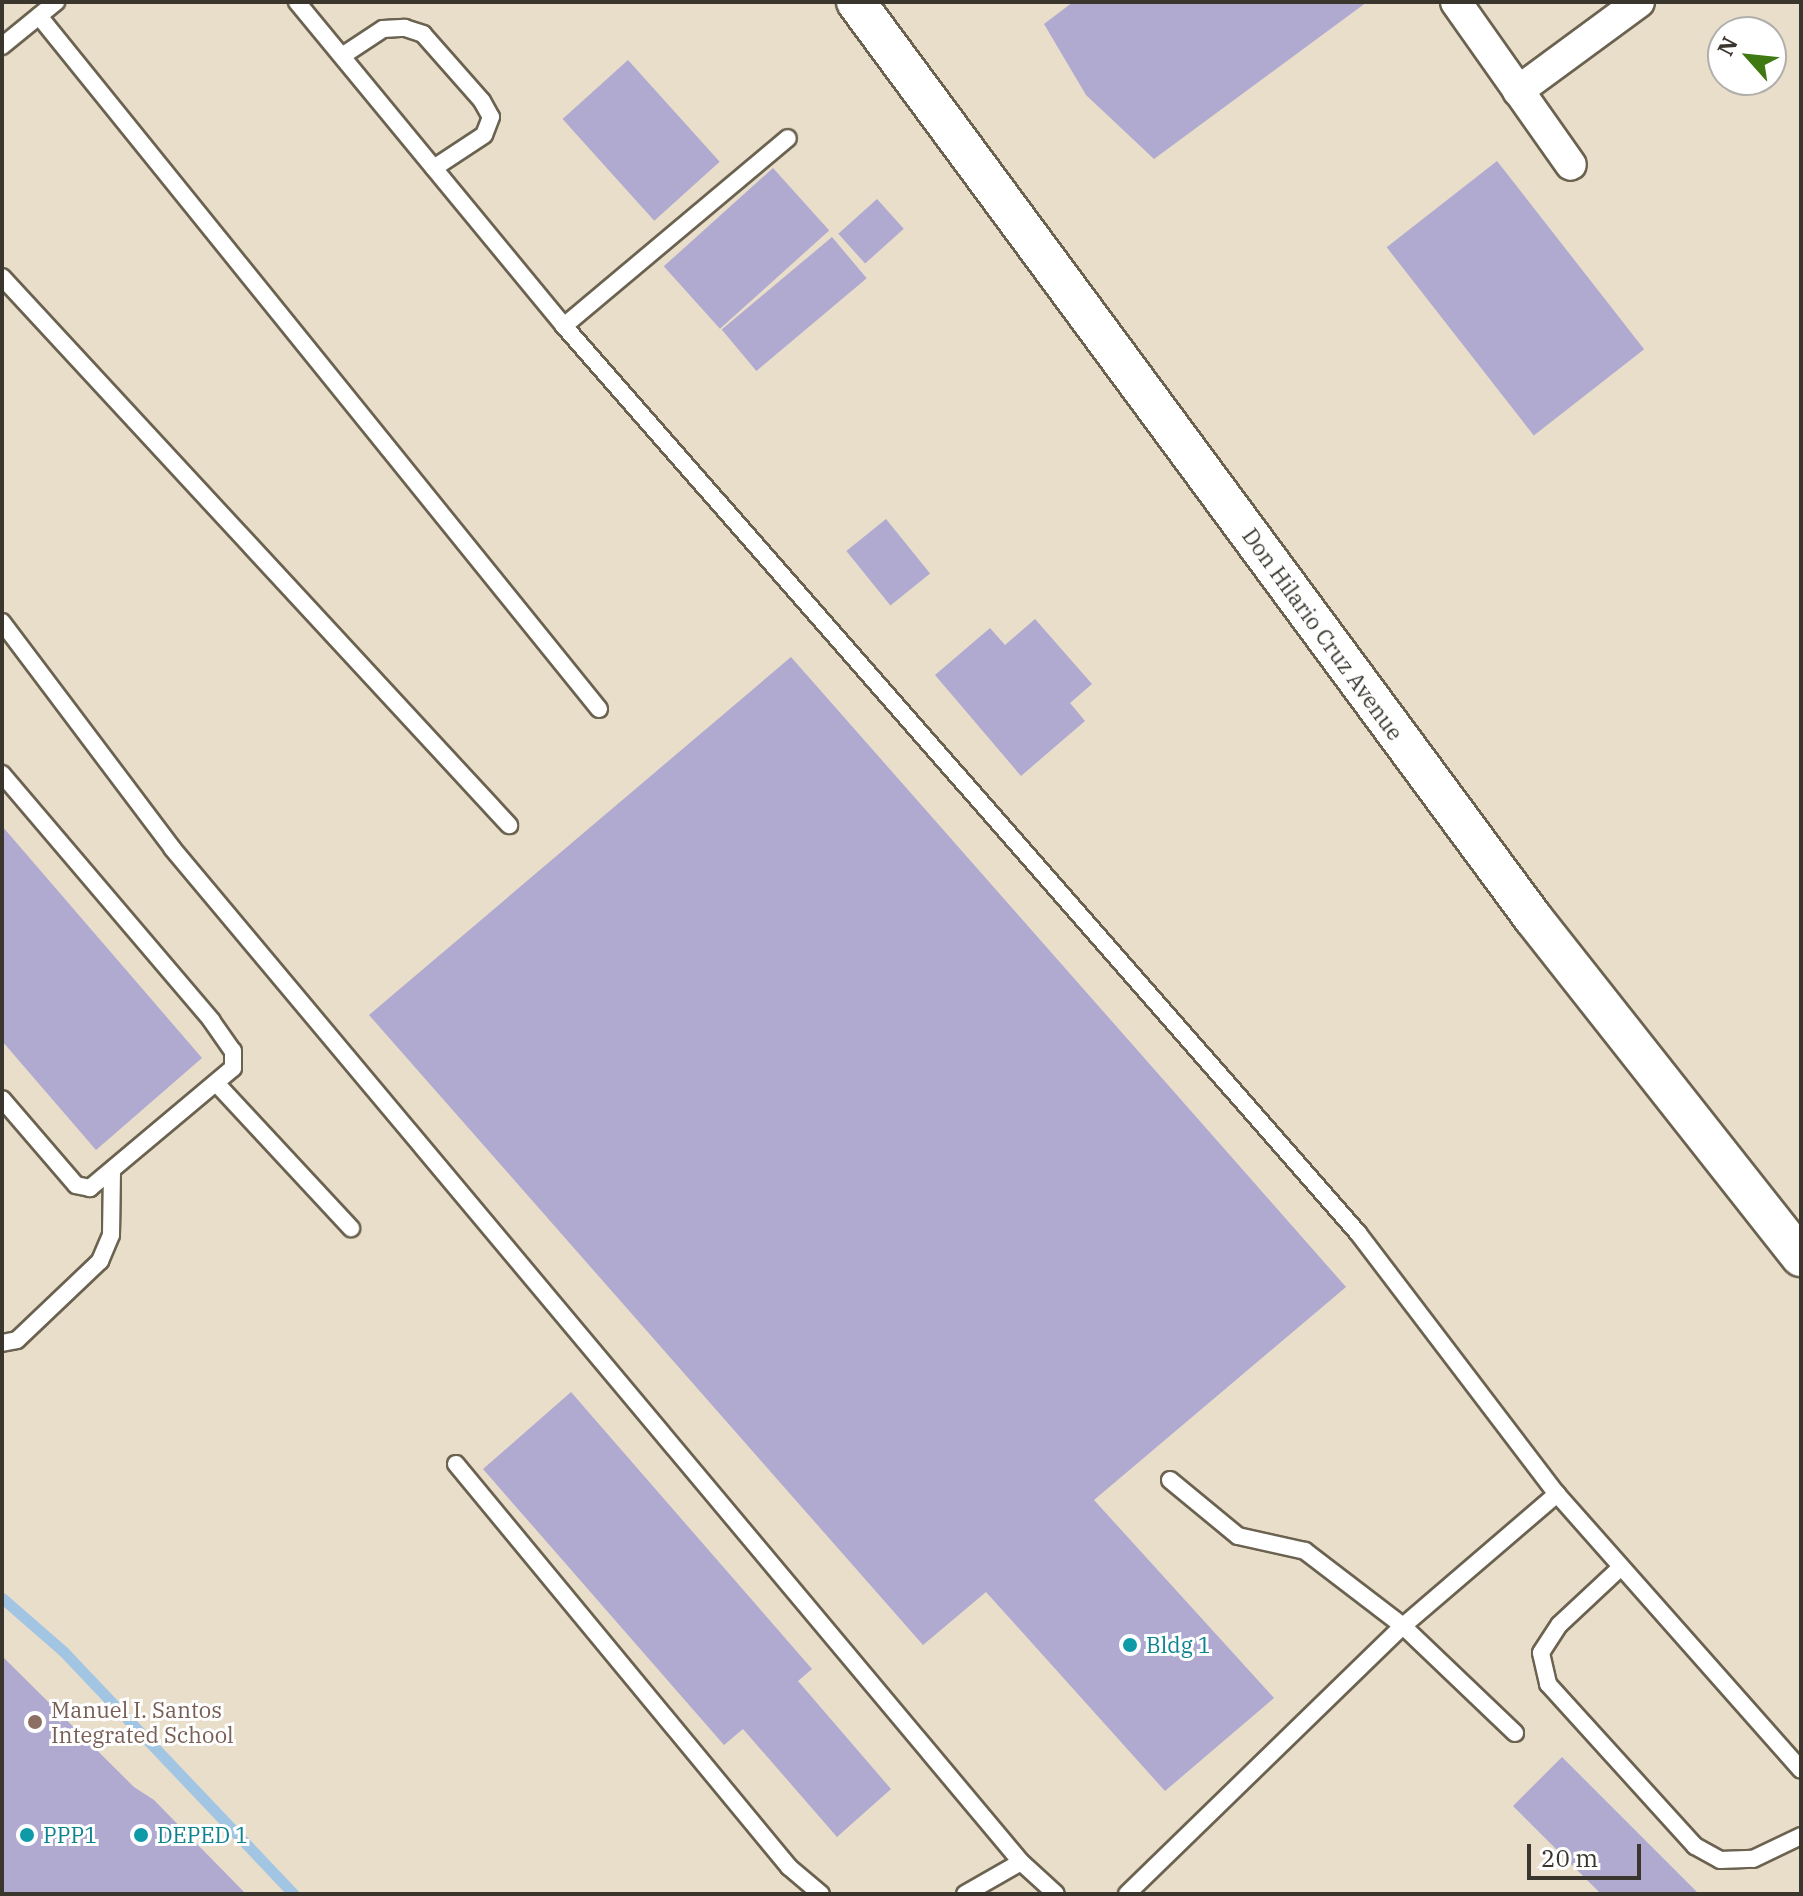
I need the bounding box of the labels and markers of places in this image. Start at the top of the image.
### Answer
place label: Bldg 1 [1146,1632,1211,1658]
marker: Bldg 1 [1121,1636,1139,1654]
place label: Manuel I. Santos Integrated School [51,1696,234,1748]
marker: Manuel I. Santos Integrated School [26,1713,44,1731]
place label: PPP1 [43,1822,97,1848]
place label: DEPED 1 [157,1822,248,1848]
marker: PPP1 [18,1826,36,1844]
marker: DEPED 1 [132,1826,150,1844]

